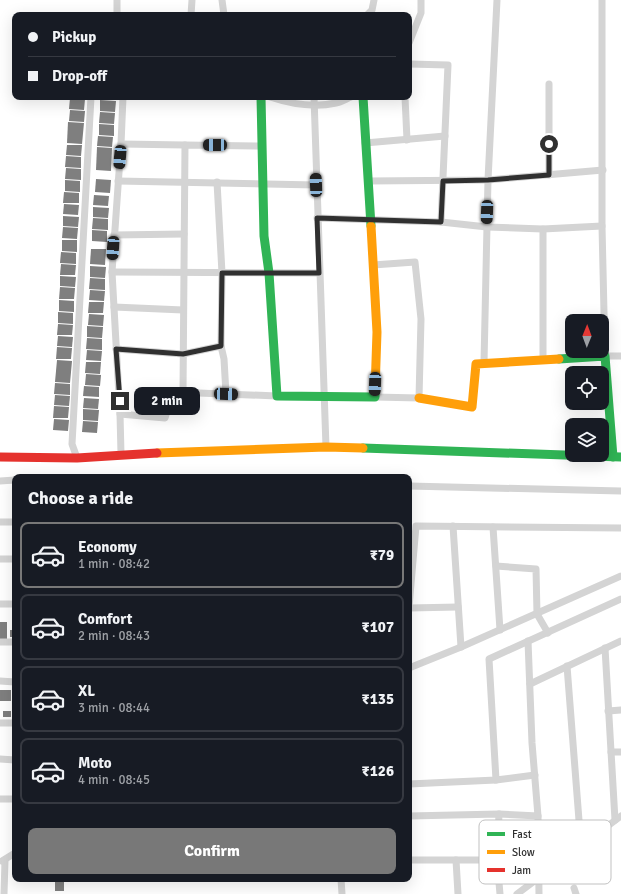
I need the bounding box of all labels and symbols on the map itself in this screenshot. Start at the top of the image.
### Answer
route start [540,135,558,153]
car [203,139,227,151]
car [113,145,127,169]
car [310,173,322,197]
car [481,200,493,224]
car [106,236,120,260]
north arrow [565,314,609,358]
car [369,372,381,396]
callout: 2 min [134,387,200,415]
car [214,388,238,400]
route end [111,392,129,410]
legend [479,820,611,884]
text: Fast [512,828,532,841]
text: Slow [512,846,535,859]
text: Jam [512,864,531,877]

